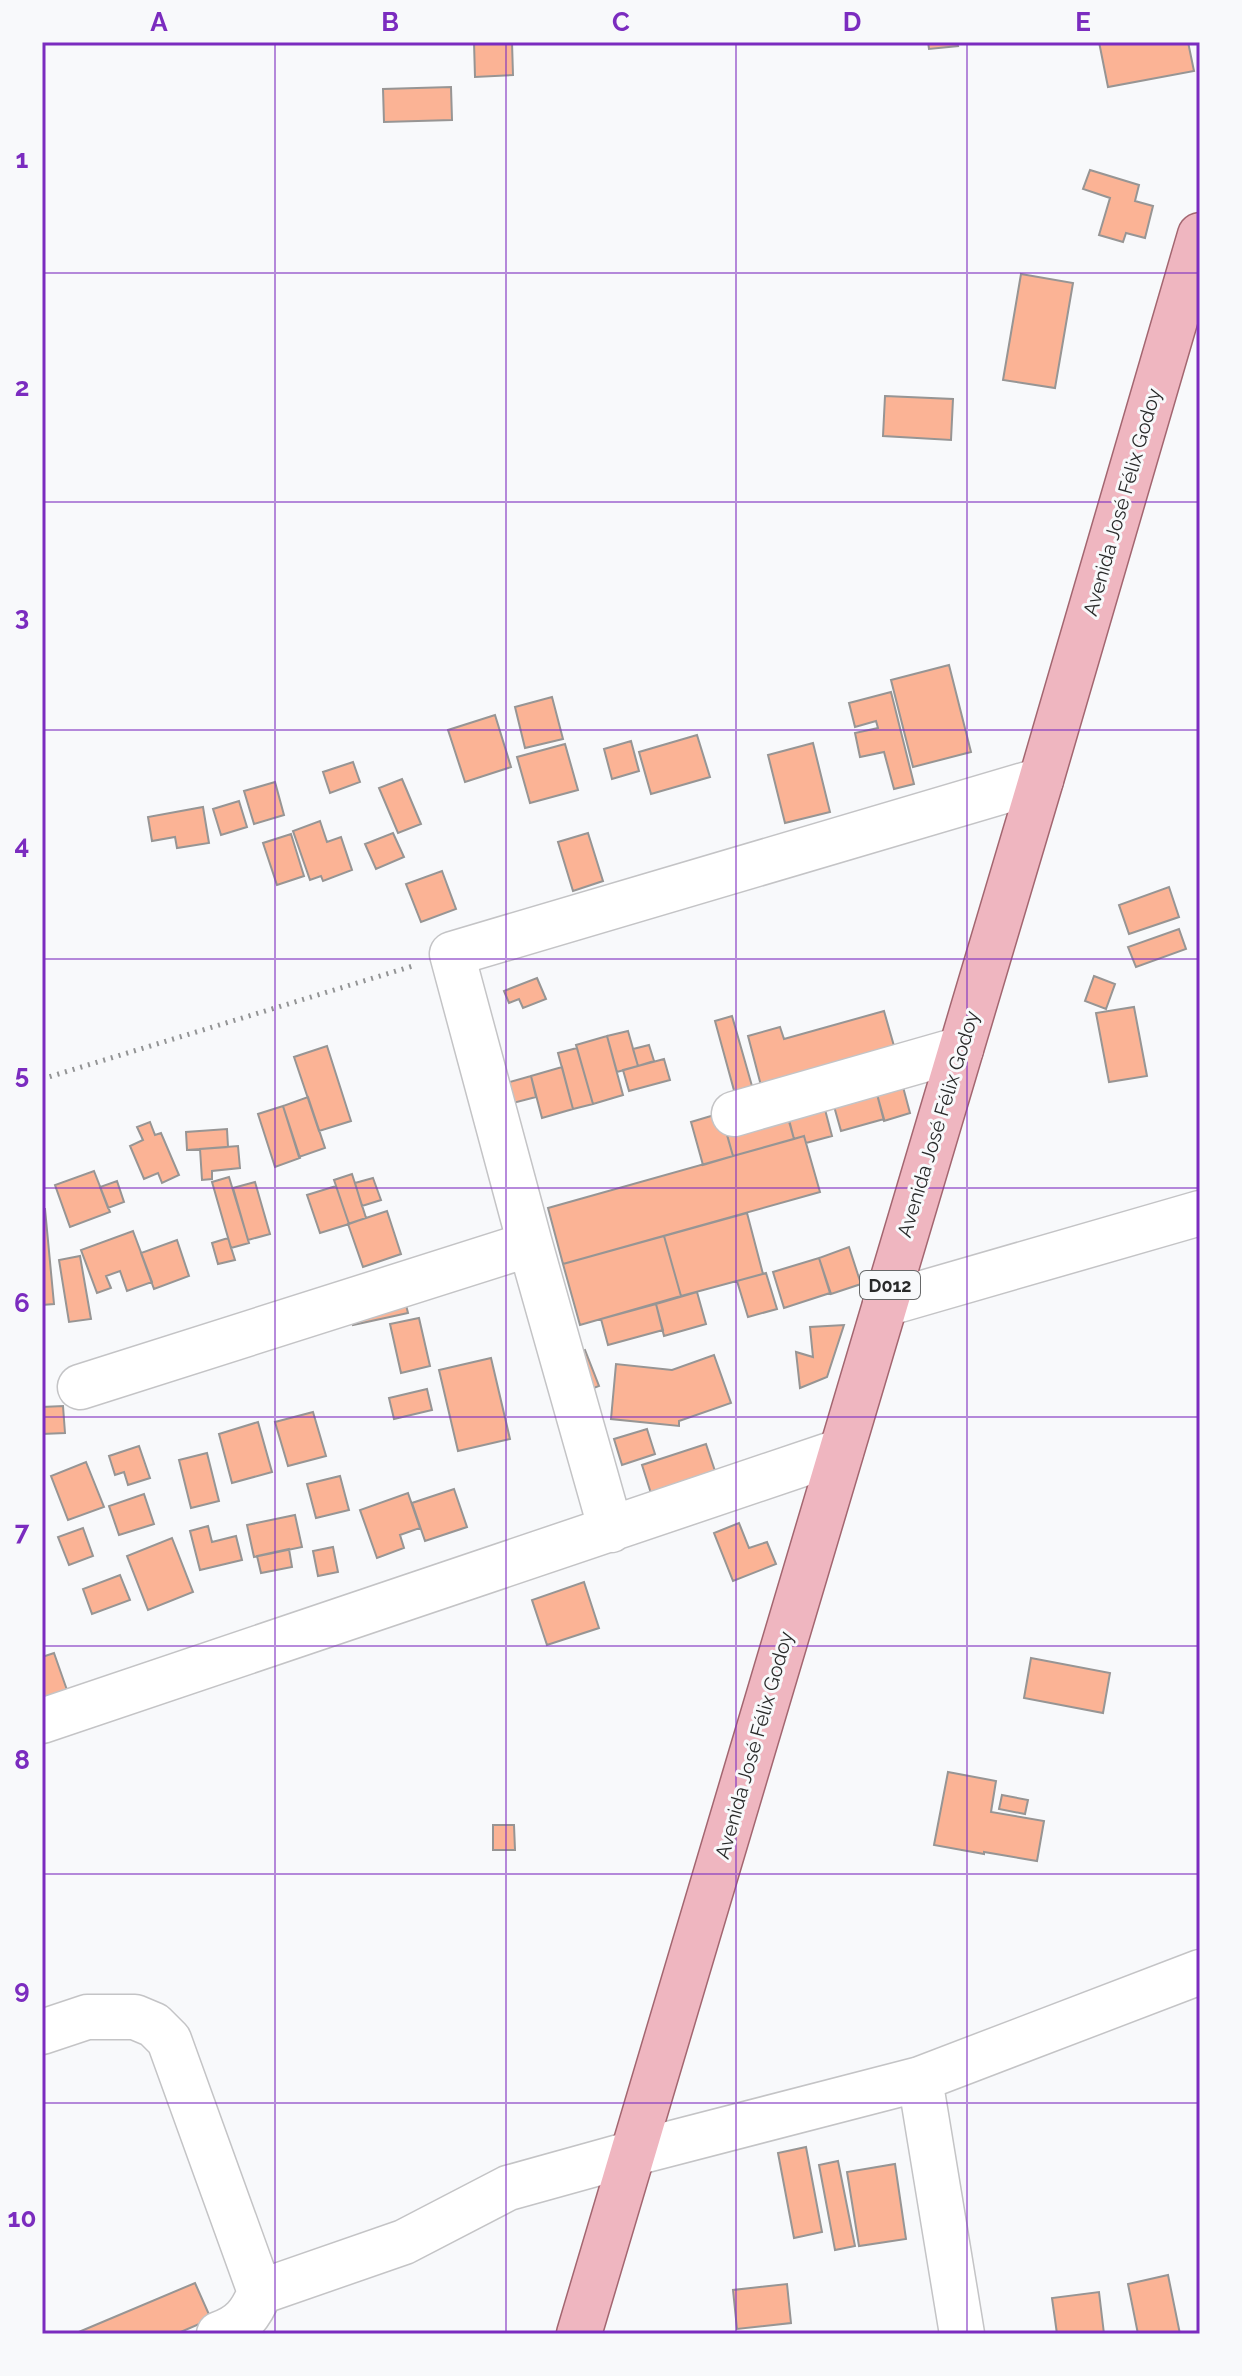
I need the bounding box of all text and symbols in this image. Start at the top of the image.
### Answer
text: A [150,7,168,37]
text: B [381,7,399,37]
text: C [612,7,630,37]
text: D [843,7,861,37]
text: E [1075,7,1091,37]
text: 1 [16,144,29,174]
text: 2 [15,372,29,402]
street label: Avenida José Félix Godoy [1078,385,1166,619]
text: 3 [15,601,29,631]
text: 4 [15,830,29,860]
street label: Avenida José Félix Godoy [892,1008,984,1240]
text: 5 [15,1059,29,1089]
road number: D012 [860,1271,920,1299]
text: 6 [14,1288,30,1318]
text: 7 [15,1516,30,1546]
street label: Avenida José Félix Godoy [710,1628,798,1862]
text: 8 [14,1745,30,1775]
text: 9 [14,1974,30,2004]
text: 10 [8,2203,36,2233]

